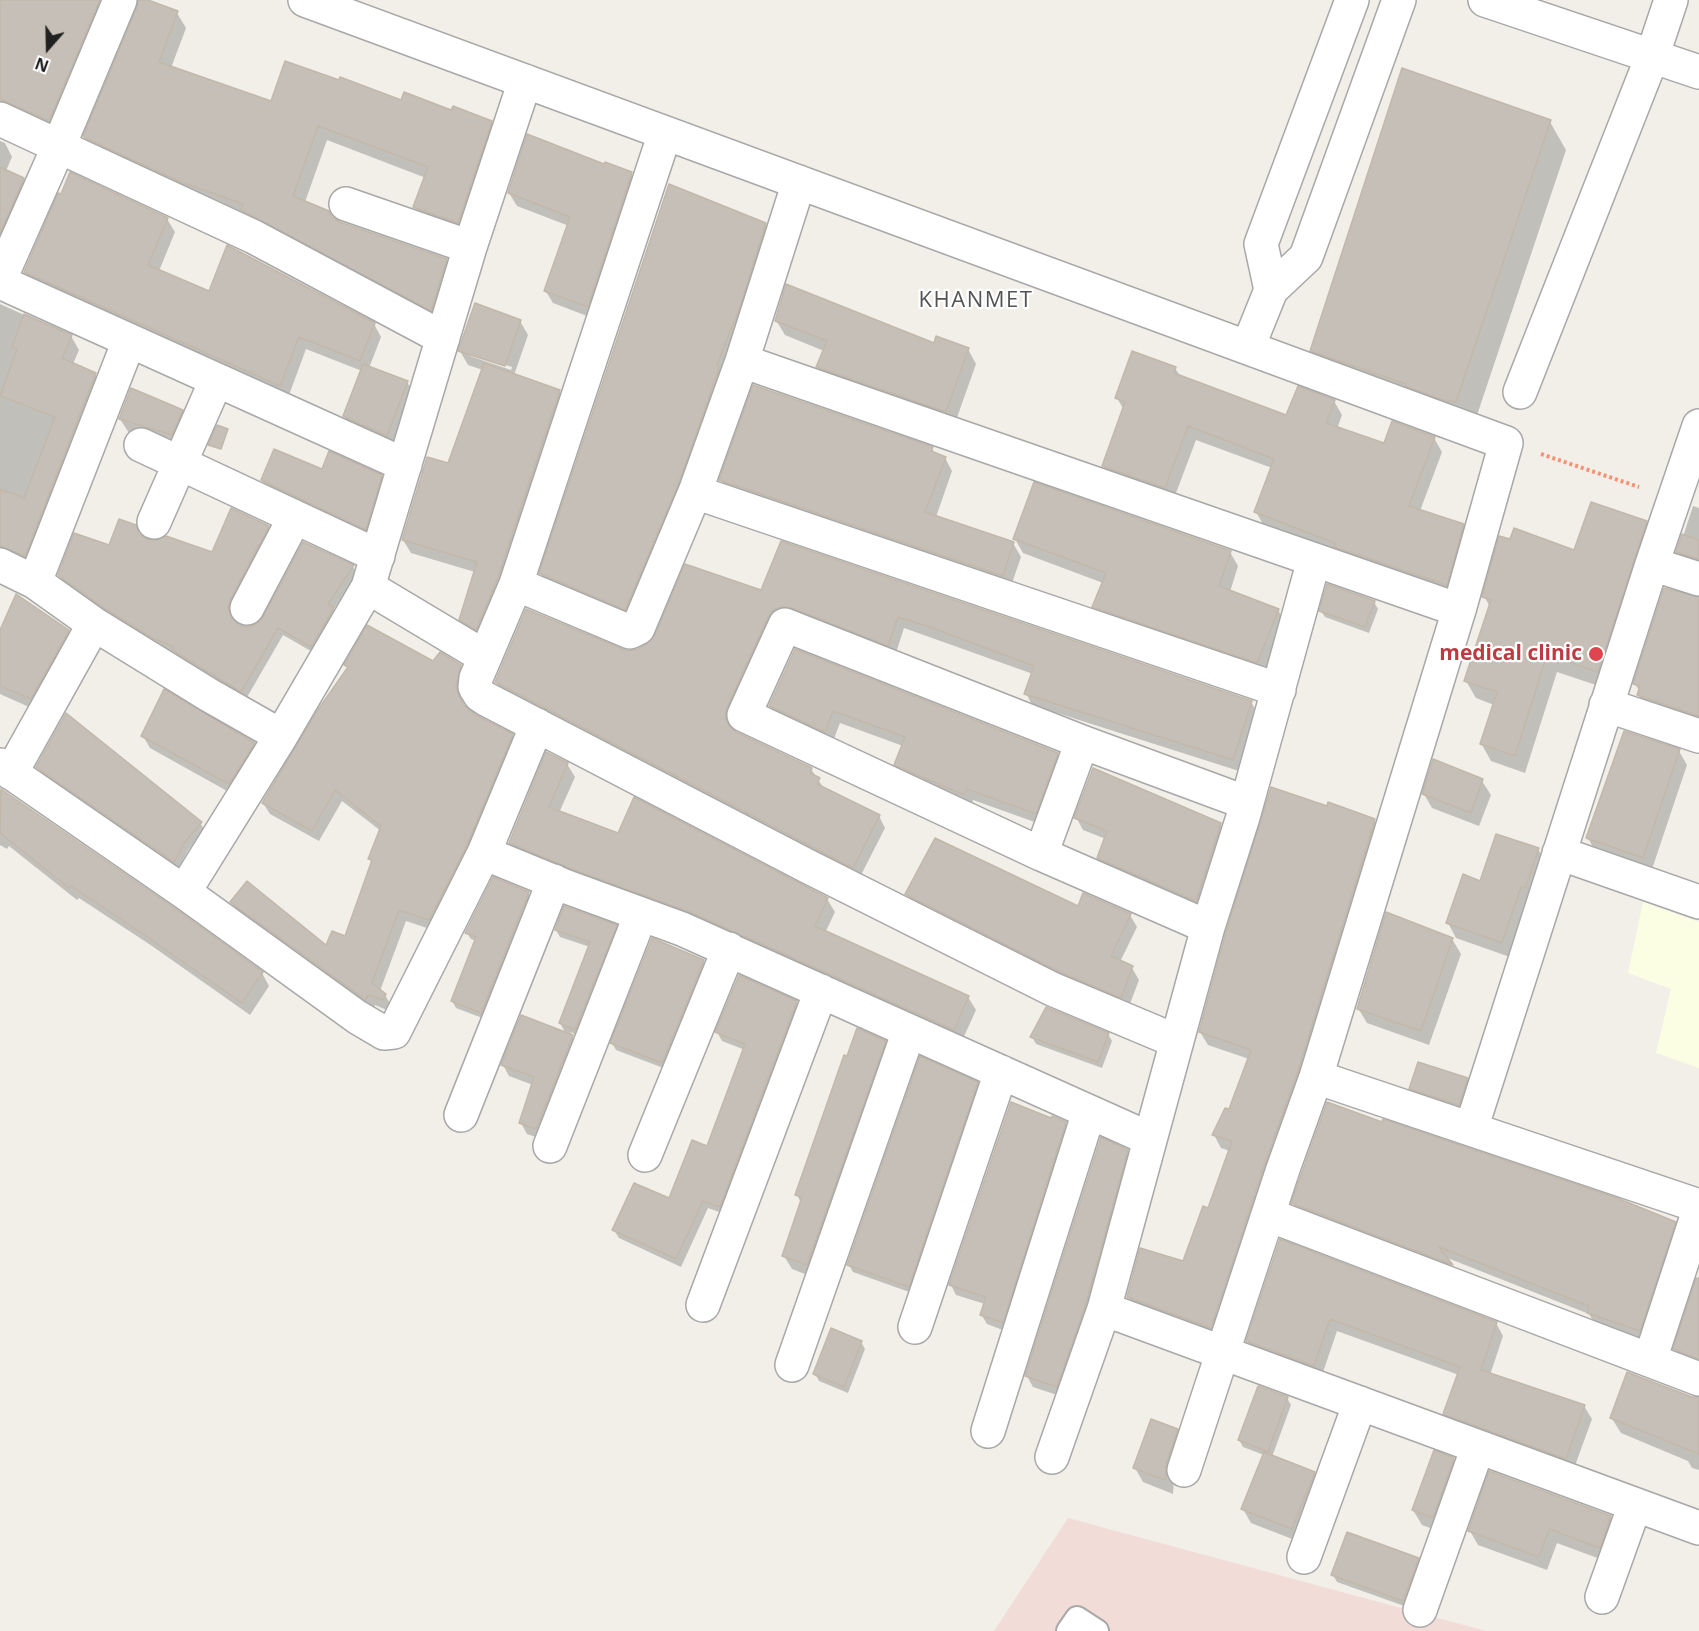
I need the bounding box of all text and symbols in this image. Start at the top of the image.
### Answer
north arrow [18,18,78,78]
text: N [32,52,52,77]
district label: KHANMET [919,288,1033,314]
place label: medical clinic [1439,641,1582,667]
marker: medical clinic [1587,645,1605,663]

